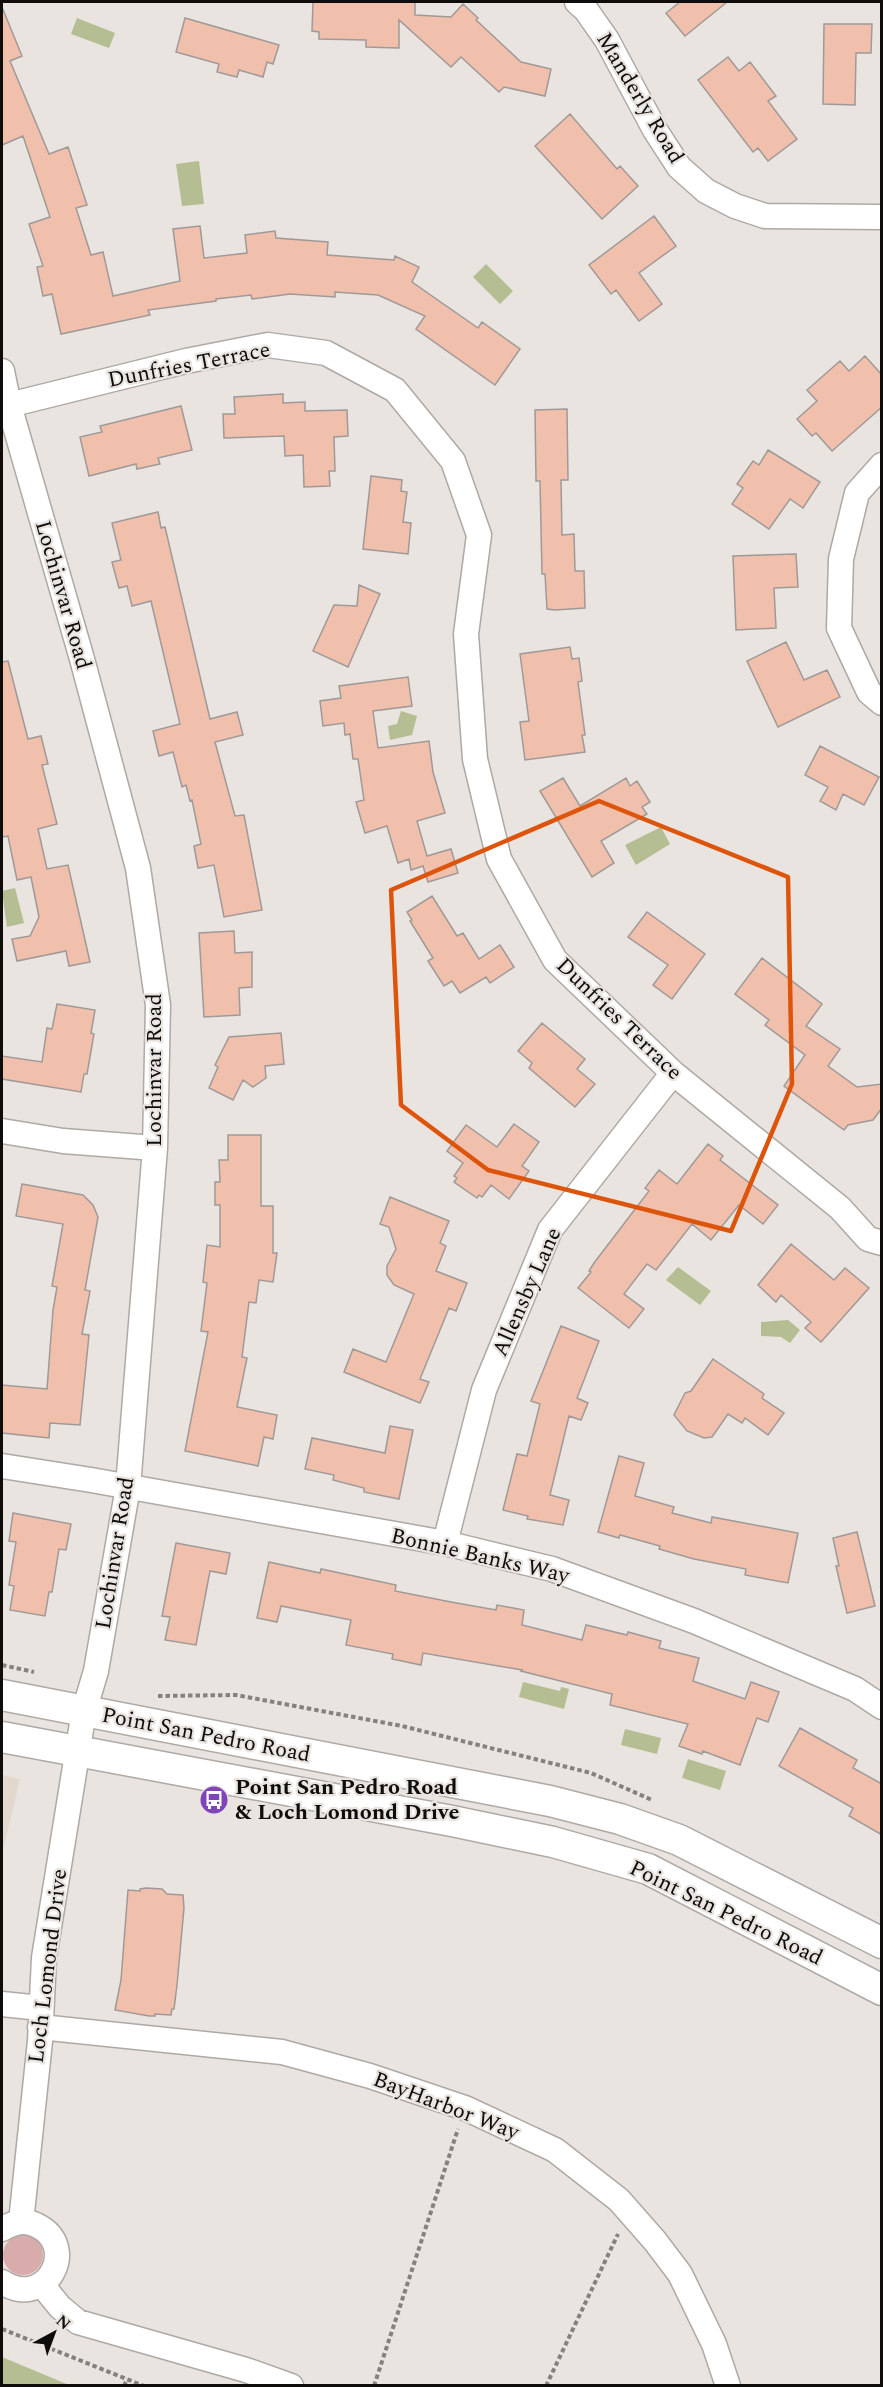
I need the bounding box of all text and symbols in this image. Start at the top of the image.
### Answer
street label: Manderly Road [588,26,692,170]
street label: Dunfries Terrace [105,333,273,397]
street label: Lochinvar Road [26,517,100,673]
street label: Dunfries Terrace [548,950,690,1088]
street label: Lochinvar Road [138,993,171,1147]
street label: Allensby Lane [484,1222,570,1362]
street label: Lochinvar Road [87,1474,143,1632]
street label: Bonnie Banks Way [387,1519,574,1593]
street label: Point San Pedro Road [99,1699,313,1771]
place label: Point San Pedro Road & Loch Lomond Drive [235,1771,460,1829]
bus stop icon: Point San Pedro Road & Loch Lomond Drive [198,1784,230,1816]
street label: Point San Pedro Road [624,1852,828,1974]
street label: Loch Lomond Drive [20,1867,76,2065]
street label: BayHarbor Way [368,2063,525,2149]
north arrow [24,2303,84,2363]
text: N [50,2309,76,2336]

